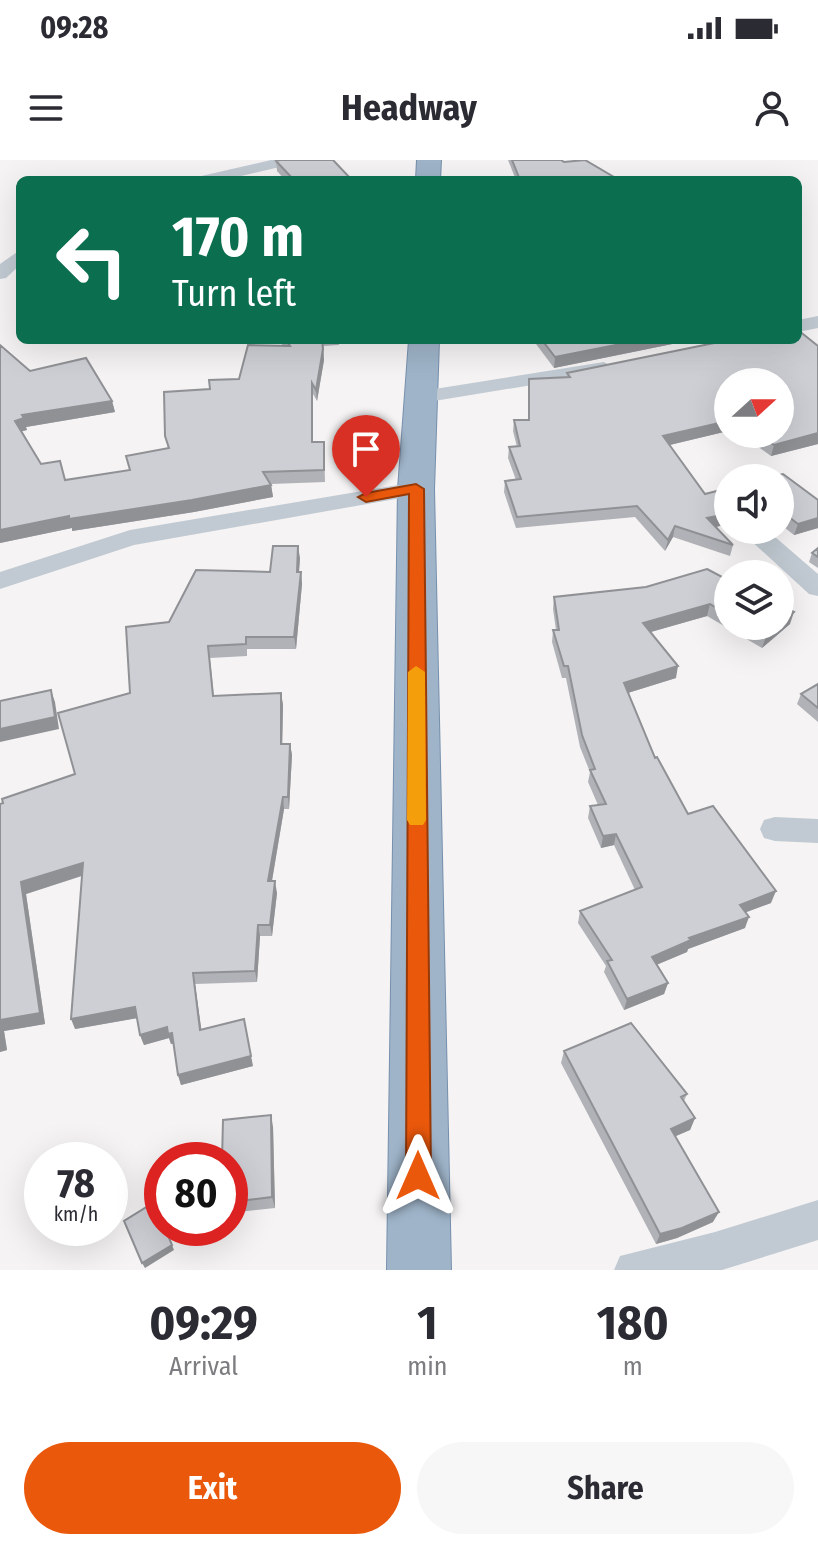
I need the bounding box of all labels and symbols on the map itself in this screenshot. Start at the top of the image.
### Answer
north arrow [714,368,794,448]
pin [332,415,400,497]
position arrow [376,1134,460,1218]
speed limit sign: 80 [144,1142,248,1246]

